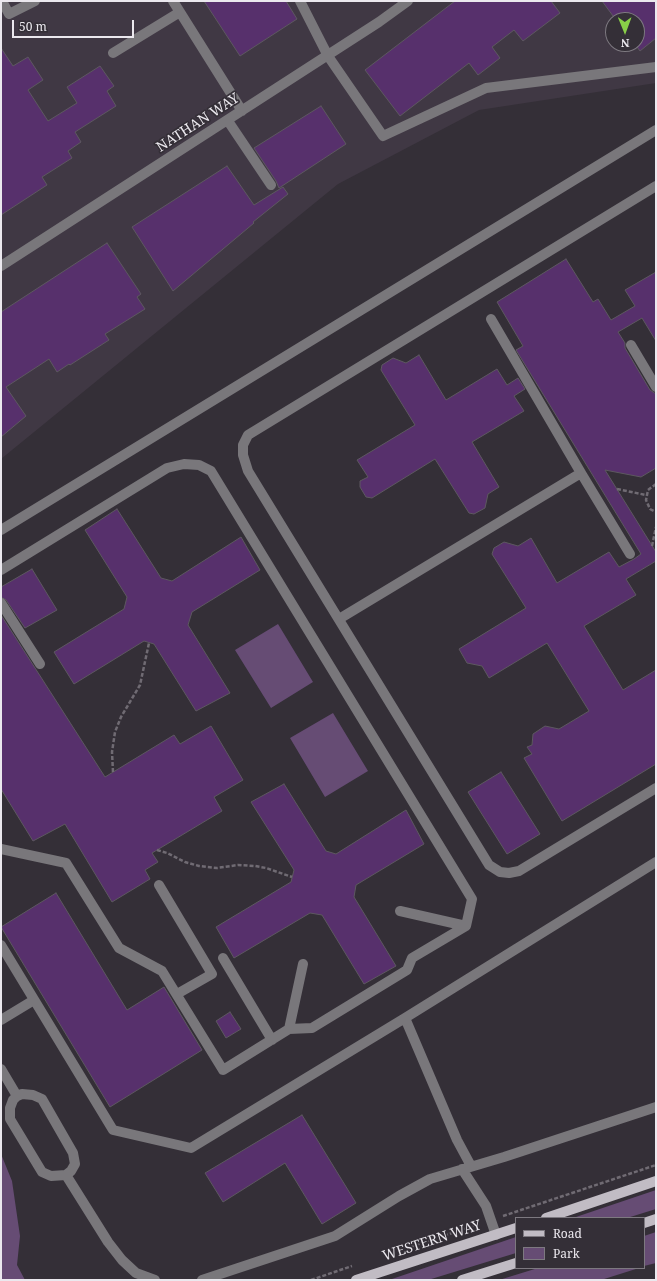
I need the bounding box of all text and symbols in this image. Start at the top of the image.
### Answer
scale bar [14,12,136,38]
north arrow [605,12,645,52]
text: 50 m [19,18,47,35]
text: N [621,36,630,51]
street label: NATHAN WAY [154,90,242,156]
street label: WESTERN WAY [380,1217,484,1265]
legend [515,1217,645,1269]
text: Road [553,1225,582,1242]
text: Park [553,1245,580,1262]

